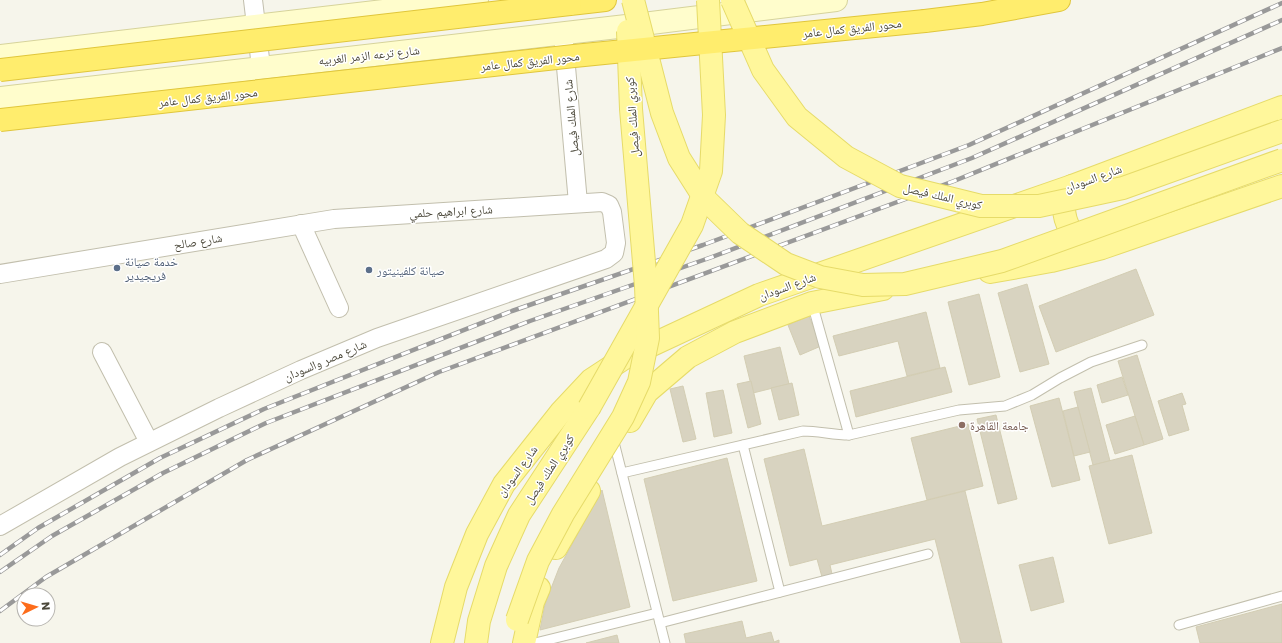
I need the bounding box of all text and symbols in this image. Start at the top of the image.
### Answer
street label: محور الفريق كمال عامر [801,14,902,42]
street label: شارع ترعه الزمر الغربيه [318,41,421,69]
street label: محور الفريق كمال عامر [479,47,580,75]
street label: كوبري الملك فيصل [621,76,645,158]
street label: شارع الملك فيصل [559,79,583,157]
street label: محور الفريق كمال عامر [157,83,258,111]
street label: شارع السودان [1062,160,1124,196]
street label: كوبري الملك فيصل [901,179,984,215]
street label: شارع ابراهيم حلمي [409,200,493,224]
street label: شارع صالح [172,229,224,253]
place label: خدمة صيانة فريجيدير [124,253,178,284]
place label: صيانة كلفينيتور [376,262,445,279]
marker: خدمة صيانة فريجيدير [112,263,122,273]
marker: صيانة كلفينيتور [364,265,374,275]
street label: شارع السودان [756,268,818,304]
street label: شارع مصر والسودان [281,335,369,385]
place label: جامعة القاهرة [970,417,1029,434]
marker: جامعة القاهرة [957,420,967,430]
street label: كوبري الملك فيصل [520,431,580,509]
street label: شارع السودان [493,442,542,500]
north arrow [16,587,56,627]
text: N [38,601,54,611]

